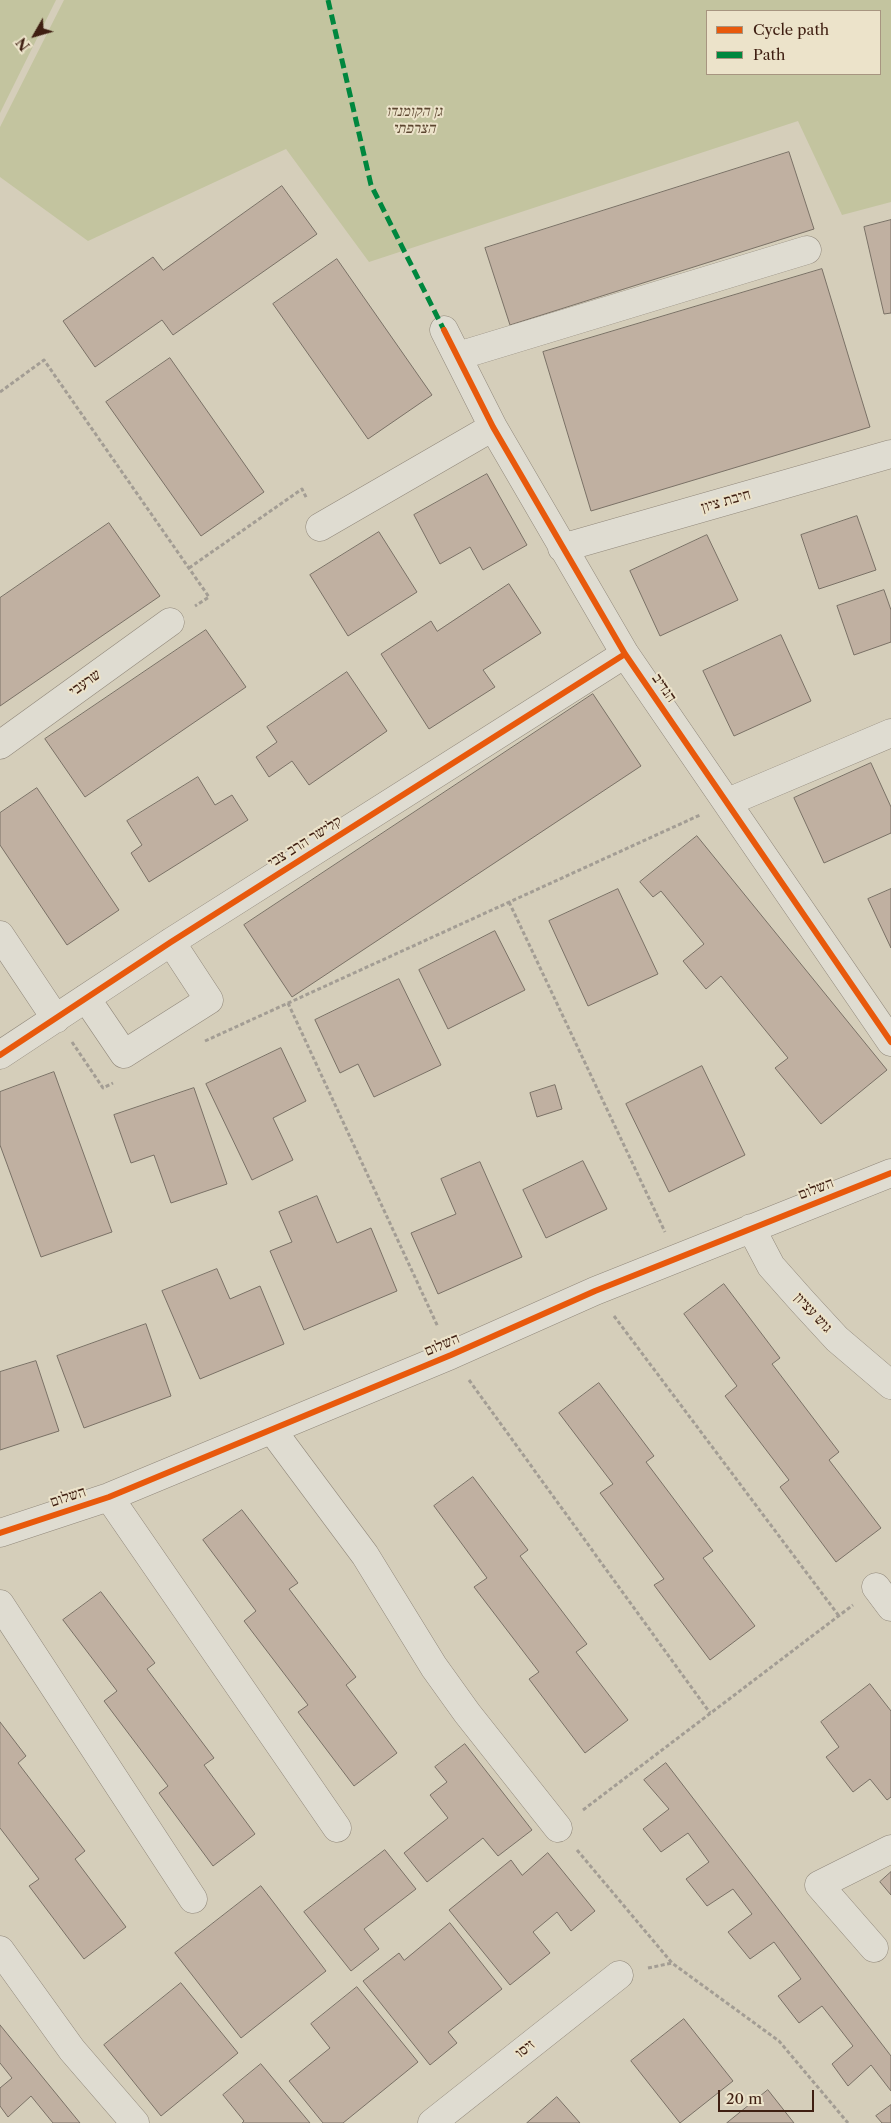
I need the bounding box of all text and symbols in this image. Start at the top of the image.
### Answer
north arrow [10,10,60,60]
legend [706,10,881,75]
text: Cycle path [753,20,829,39]
text: N [12,34,34,55]
text: Path [753,45,785,64]
park label: גן הקומנדו הצרפתי [386,103,442,138]
street label: חיבת ציון [699,485,753,517]
street label: שרעבי [66,665,104,701]
street label: הנדיב [648,670,680,706]
street label: קלישר הרב צבי [265,812,345,872]
street label: השלום [796,1174,836,1204]
street label: גוש עציון [790,1289,836,1337]
street label: השלום [422,1330,462,1360]
street label: השלום [48,1483,88,1511]
street label: זיסו [512,2036,538,2062]
scale bar [721,2080,817,2112]
text: 20 m [726,2089,762,2108]

